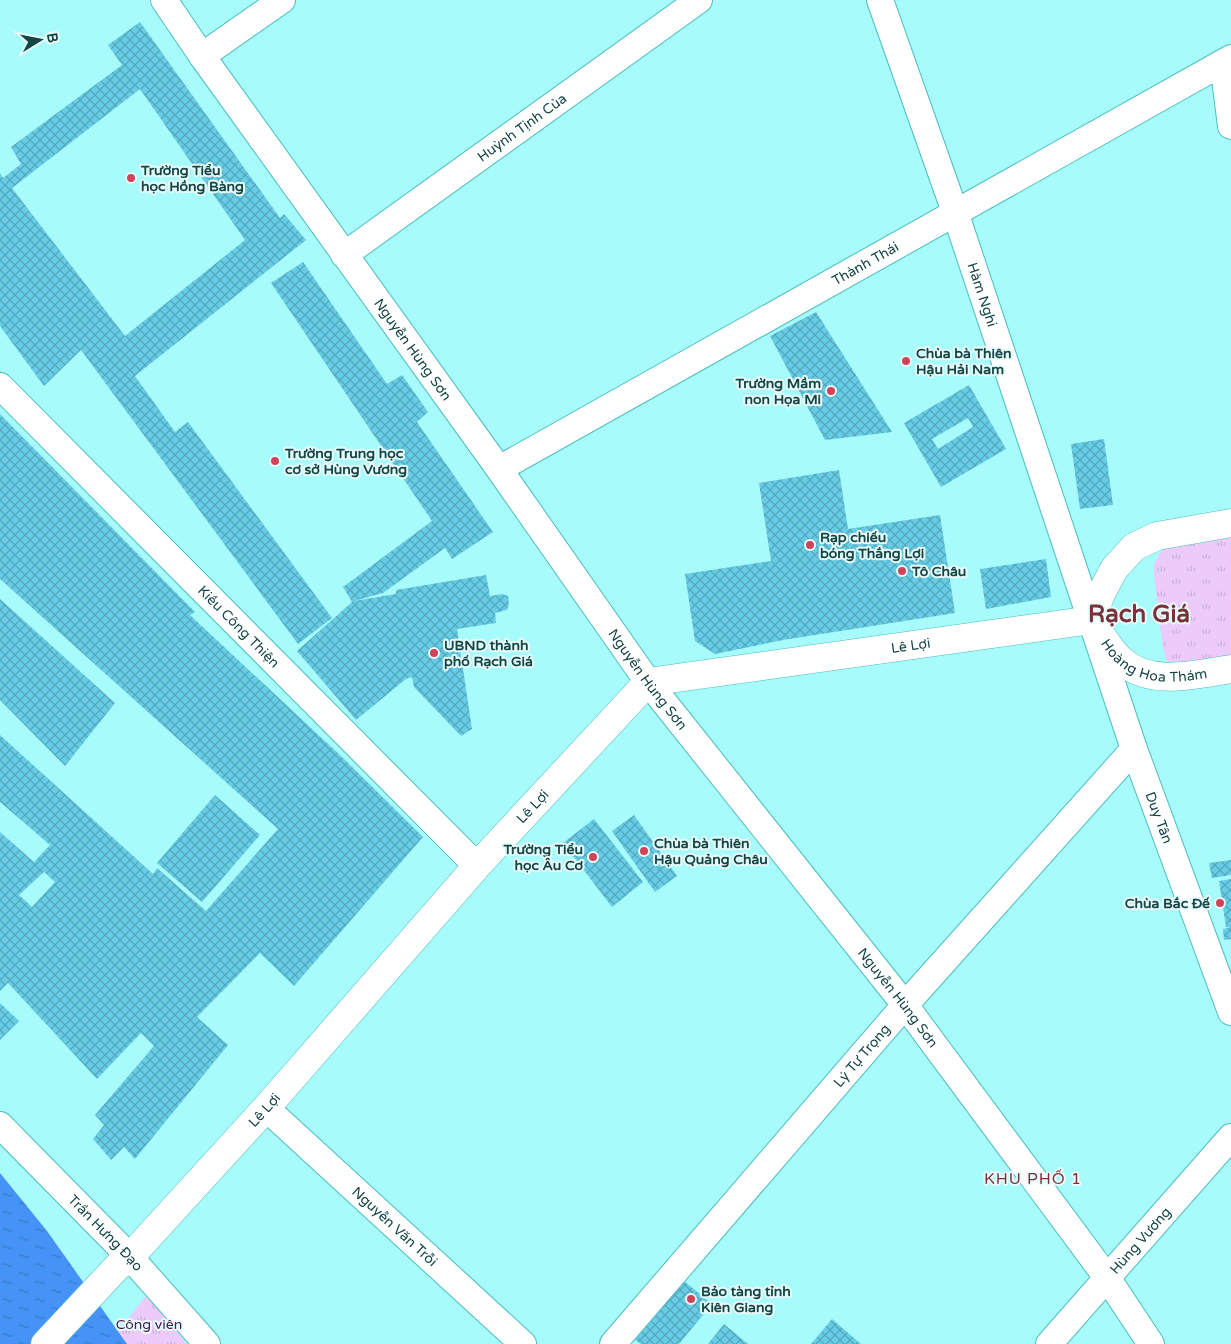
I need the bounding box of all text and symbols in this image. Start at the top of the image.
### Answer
north arrow [15,15,65,65]
text: B [43,32,62,44]
street label: Huỳnh Tịnh Của [474,90,570,165]
place label: Trường Tiểu học Hồng Bàng [140,162,244,195]
marker: Trường Tiểu học Hồng Bàng [125,172,137,184]
street label: Thành Thái [829,238,902,289]
street label: Hàm Nghi [963,260,1001,329]
street label: Nguyễn Hùng Sơn [370,295,455,404]
place label: Chùa bà Thiên Hậu Hải Nam [916,345,1011,378]
marker: Chùa bà Thiên Hậu Hải Nam [900,355,912,367]
place label: Trường Mầm non Họa Mi [735,375,821,408]
marker: Trường Mầm non Họa Mi [825,385,837,397]
place label: Trường Trung học cơ sở Hùng Vương [284,445,407,478]
marker: Trường Trung học cơ sở Hùng Vương [269,455,281,467]
place label: Rạp chiếu bóng Thắng Lợi [820,529,924,562]
marker: Rạp chiếu bóng Thắng Lợi [804,539,816,551]
place label: Tô Châu [911,563,966,580]
marker: Tô Châu [896,565,908,577]
street label: Kiều Công Thiện [194,582,283,671]
district label: Rạch Giá [1088,600,1190,629]
street label: Nguyễn Hùng Sơn [604,626,691,733]
street label: Lê Lợi [890,635,932,657]
street label: Hoàng Hoa Thám [1097,636,1208,686]
place label: UBND thành phố Rạch Giá [444,637,533,670]
marker: UBND thành phố Rạch Giá [428,647,440,659]
street label: Lê Lợi [513,786,553,827]
street label: Duy Tân [1142,789,1176,846]
place label: Chùa bà Thiên Hậu Quảng Châu [654,835,768,868]
place label: Trường Tiểu học Âu Cơ [502,841,583,874]
marker: Chùa bà Thiên Hậu Quảng Châu [638,845,650,857]
marker: Trường Tiểu học Âu Cơ [587,851,599,863]
place label: Chùa Bắc Đế [1125,895,1210,912]
marker: Chùa Bắc Đế [1214,897,1226,909]
street label: Nguyễn Hùng Sơn [854,945,942,1051]
street label: Lý Tự Trọng [830,1021,894,1091]
street label: Lê Lợi [245,1090,284,1131]
district label: KHU PHỐ 1 [984,1169,1082,1189]
street label: Nguyễn Văn Trỗi [348,1183,441,1270]
street label: Trần Hưng Đạo [64,1191,146,1275]
street label: Hùng Vương [1106,1204,1174,1278]
place label: Bảo tàng tỉnh Kiên Giang [701,1283,791,1316]
marker: Bảo tàng tỉnh Kiên Giang [685,1293,697,1305]
park label: Công viên [116,1316,182,1333]

